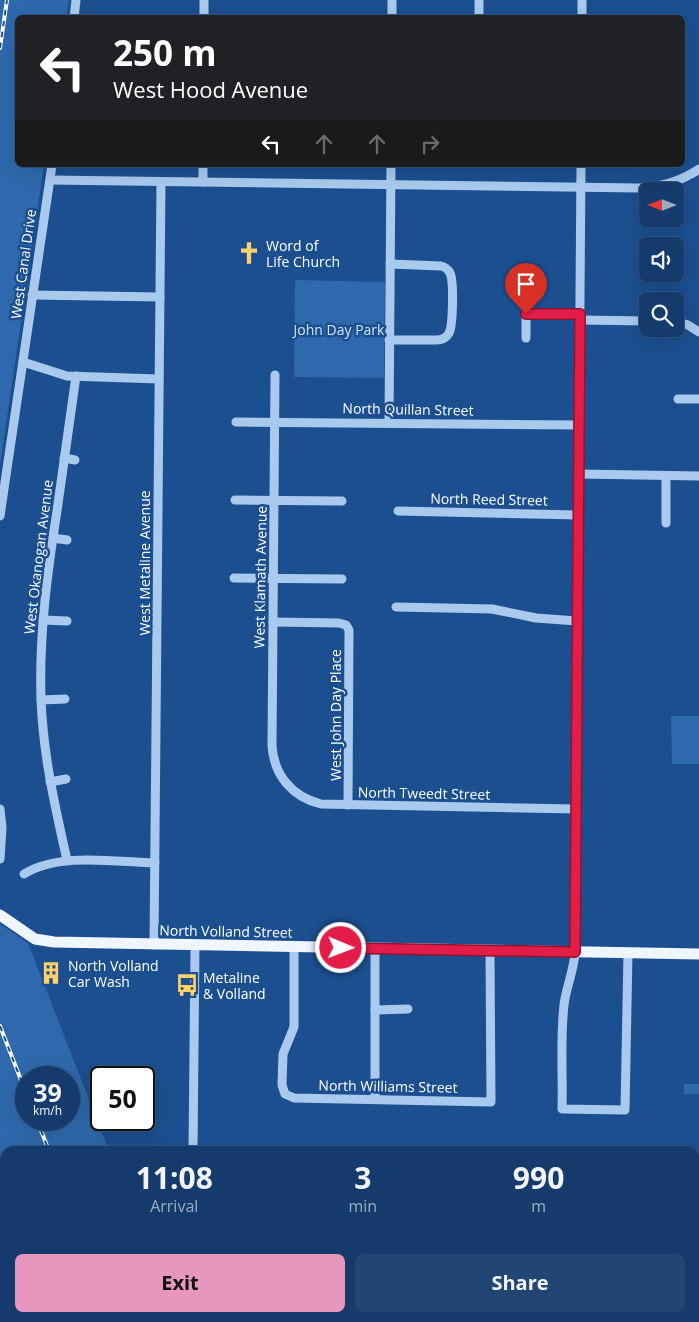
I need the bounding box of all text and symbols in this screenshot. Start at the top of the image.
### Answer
text: 250 m [113,29,217,76]
icon: left [30,35,95,100]
text: West Hood Avenue [113,74,308,104]
icon: left [257,130,285,158]
icon: ahead [310,130,338,158]
icon: ahead [363,130,391,158]
icon: right [416,130,444,158]
north arrow [639,182,684,228]
map controls [639,182,684,337]
street label: West Canal Drive [6,208,40,320]
place label: Word of Life Church [266,236,340,271]
button: sound [639,237,684,282]
church icon: Word of Life Church [236,240,262,266]
pin [505,263,547,314]
icon: arrive [512,270,540,298]
button: search [639,292,684,337]
park label: John Day Park [292,320,385,339]
street label: North Quillan Street [342,398,474,420]
street label: West Okanogan Avenue [19,479,57,635]
street label: North Reed Street [430,488,548,510]
street label: West Metaline Avenue [135,490,154,636]
street label: West Klamath Avenue [249,505,271,648]
street label: West John Day Place [326,649,345,781]
street label: North Tweedt Street [358,782,490,804]
street label: North Volland Street [159,920,293,942]
position arrow [314,921,366,973]
place label: North Volland Car Wash [68,956,159,991]
building icon: North Volland Car Wash [38,960,64,986]
place label: Metaline & Volland [203,968,266,1003]
bus stop icon: Metaline & Volland [174,972,200,998]
speed limit sign: 50 [90,1066,155,1131]
text: 39 [33,1075,62,1109]
street label: North Williams Street [318,1075,458,1097]
text: km/h [33,1102,62,1119]
text: 11:08 [136,1157,213,1198]
text: 3 [354,1157,371,1198]
text: 990 [513,1157,564,1198]
text: Arrival [150,1195,198,1217]
text: min [349,1195,377,1217]
text: m [531,1195,546,1217]
button: Exit [15,1254,345,1312]
button: Share [355,1254,685,1312]

